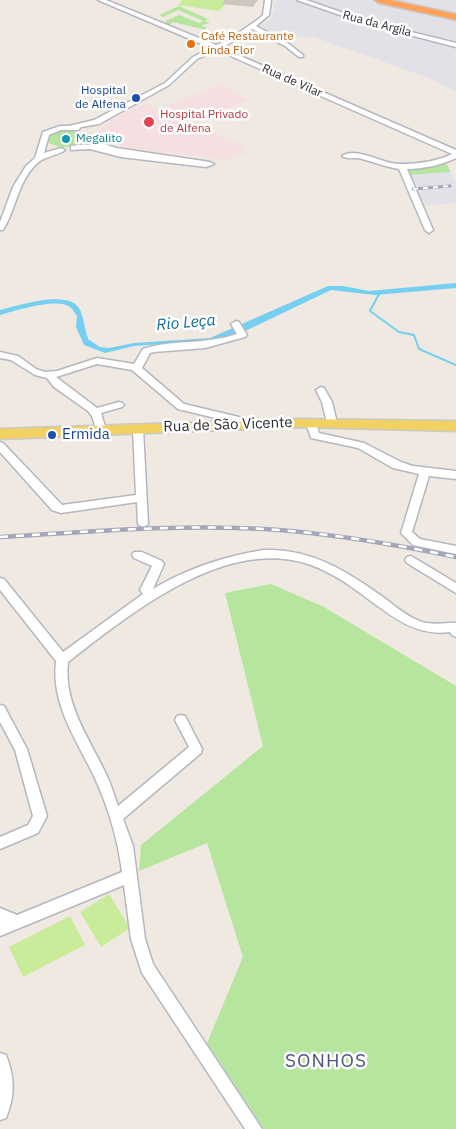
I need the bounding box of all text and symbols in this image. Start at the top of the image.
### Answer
street label: Rua da Argila [341,8,413,40]
place label: Café Restaurante Linda Flor [201,30,294,58]
marker: Café Restaurante Linda Flor [185,38,197,50]
street label: Rua de Vilar [260,61,324,101]
place label: Hospital de Alfena [75,84,126,112]
marker: Hospital de Alfena [130,92,142,104]
place label: Hospital Privado de Alfena [160,108,248,136]
marker: Hospital Privado de Alfena [142,115,156,129]
place label: Megalito [76,132,122,146]
marker: Megalito [60,133,72,145]
water label: Rio Leça [156,311,216,335]
street label: Rua de São Vicente [163,414,293,436]
place label: Ermida [62,426,110,444]
marker: Ermida [46,429,58,441]
district label: SONHOS [284,1051,368,1073]

